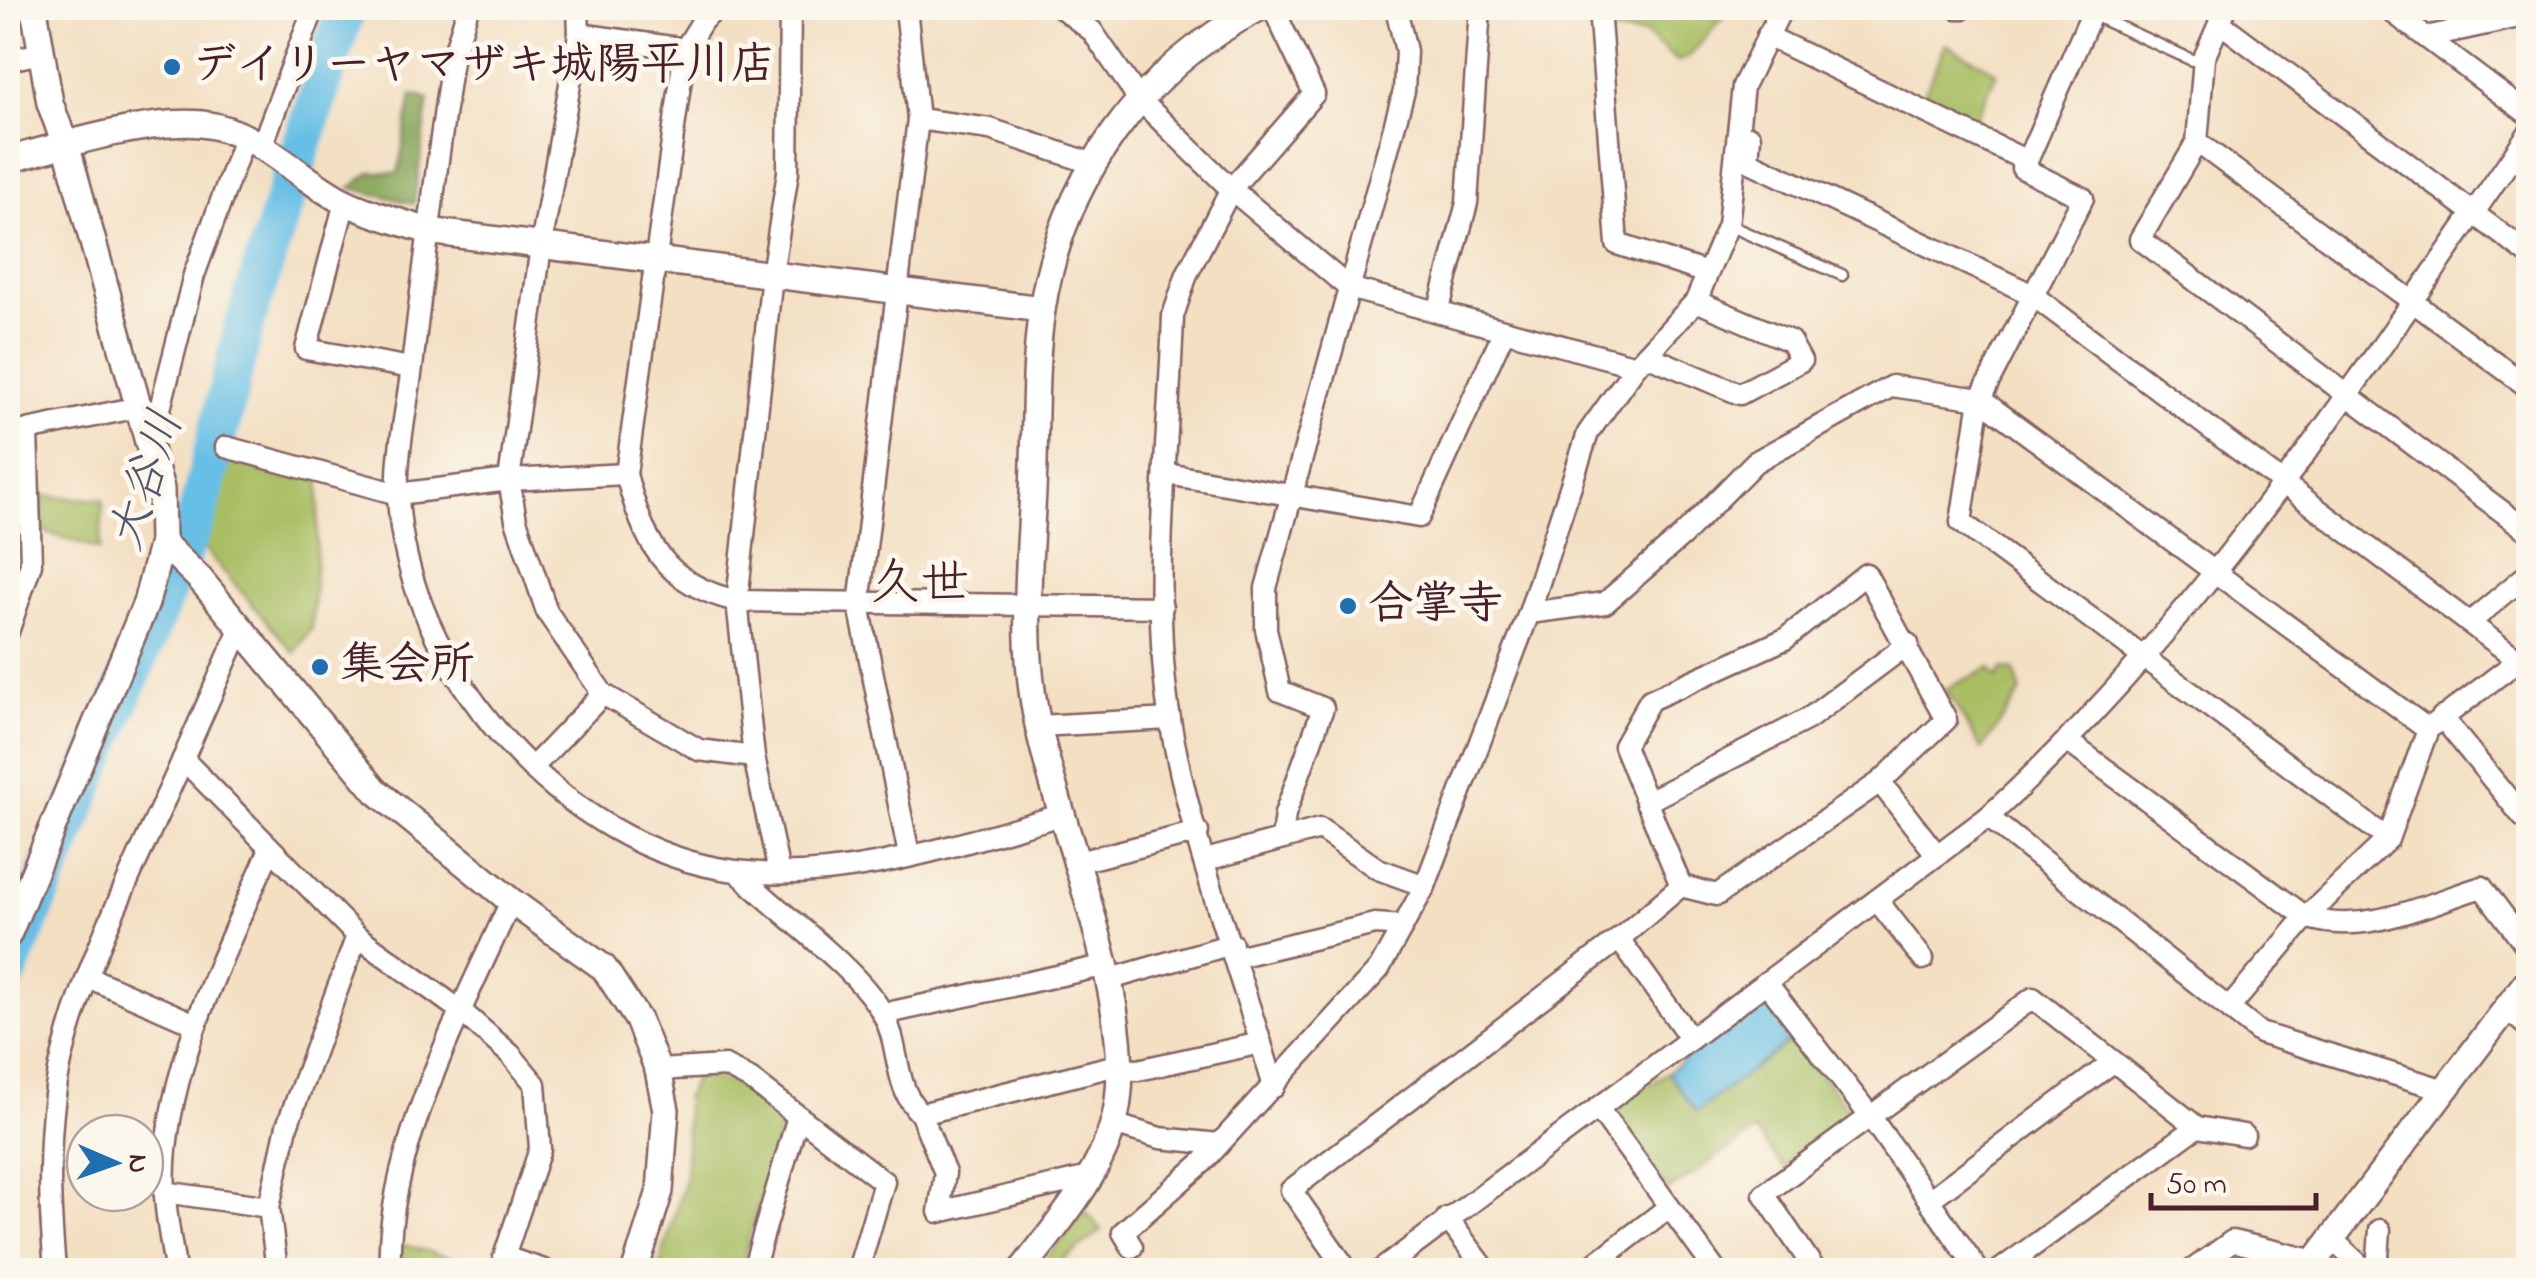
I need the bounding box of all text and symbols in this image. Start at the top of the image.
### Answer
place label: デイリーヤマザキ城陽平川店 [192,34,776,100]
marker: デイリーヤマザキ城陽平川店 [161,56,183,78]
water label: 大谷川 [92,402,204,560]
district label: 久世 [870,549,970,622]
place label: 合掌寺 [1368,573,1503,639]
marker: 合掌寺 [1337,595,1359,617]
place label: 集会所 [340,634,475,700]
marker: 集会所 [309,656,331,678]
north arrow [65,1113,165,1213]
scale bar [2151,1148,2316,1210]
text: N [116,1154,157,1174]
text: 50 m [2166,1164,2227,1208]

